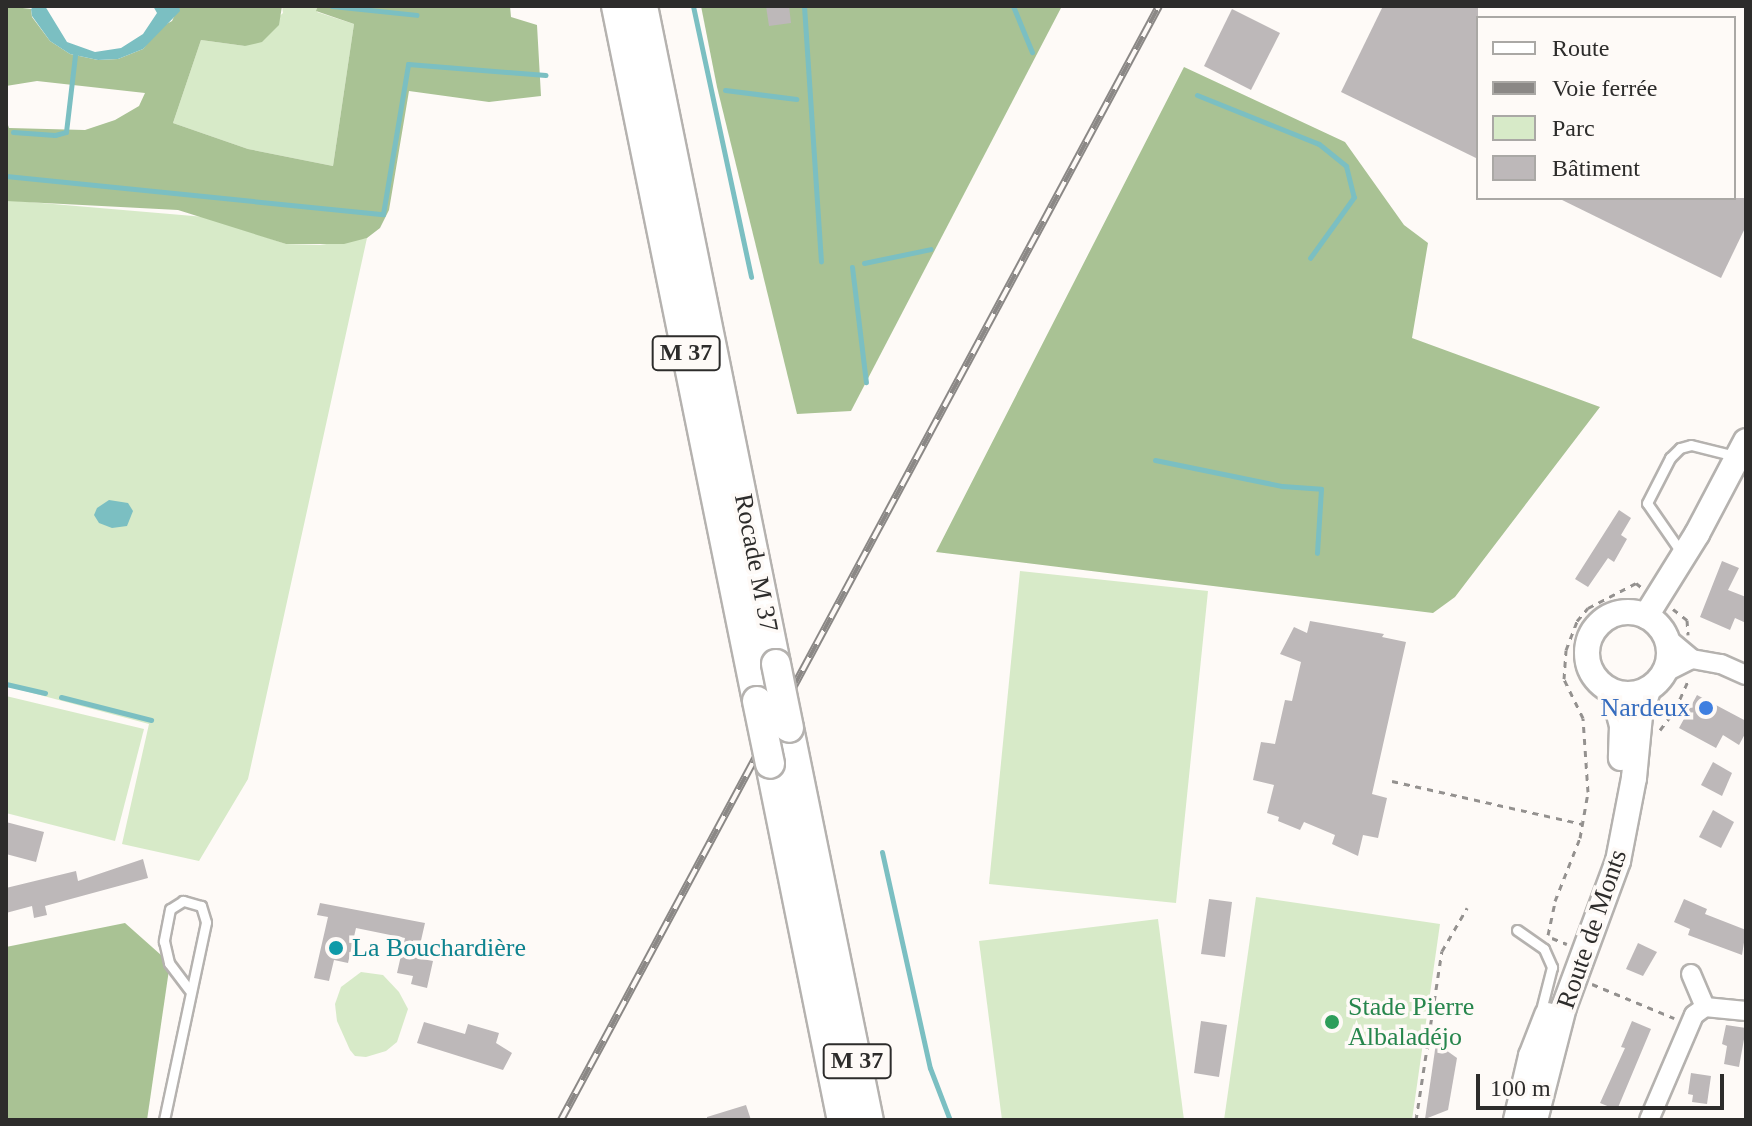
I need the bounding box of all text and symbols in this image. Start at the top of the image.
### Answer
legend [1476,16,1736,200]
text: Route [1552,35,1609,61]
text: Voie ferrée [1552,75,1658,101]
text: Parc [1552,115,1595,141]
text: Bâtiment [1552,155,1640,181]
road number: M 37 [650,333,722,373]
street label: Rocade M 37 [727,491,785,635]
place label: Nardeux [1600,692,1690,724]
marker: Nardeux [1697,699,1715,717]
street label: Route de Monts [1550,845,1634,1013]
place label: La Bouchardière [352,932,526,964]
marker: La Bouchardière [327,939,345,957]
place label: Stade Pierre Albaladéjo [1348,991,1474,1052]
marker: Stade Pierre Albaladéjo [1323,1013,1341,1031]
road number: M 37 [821,1041,893,1081]
scale bar [1480,1058,1728,1108]
text: 100 m [1490,1075,1551,1101]

